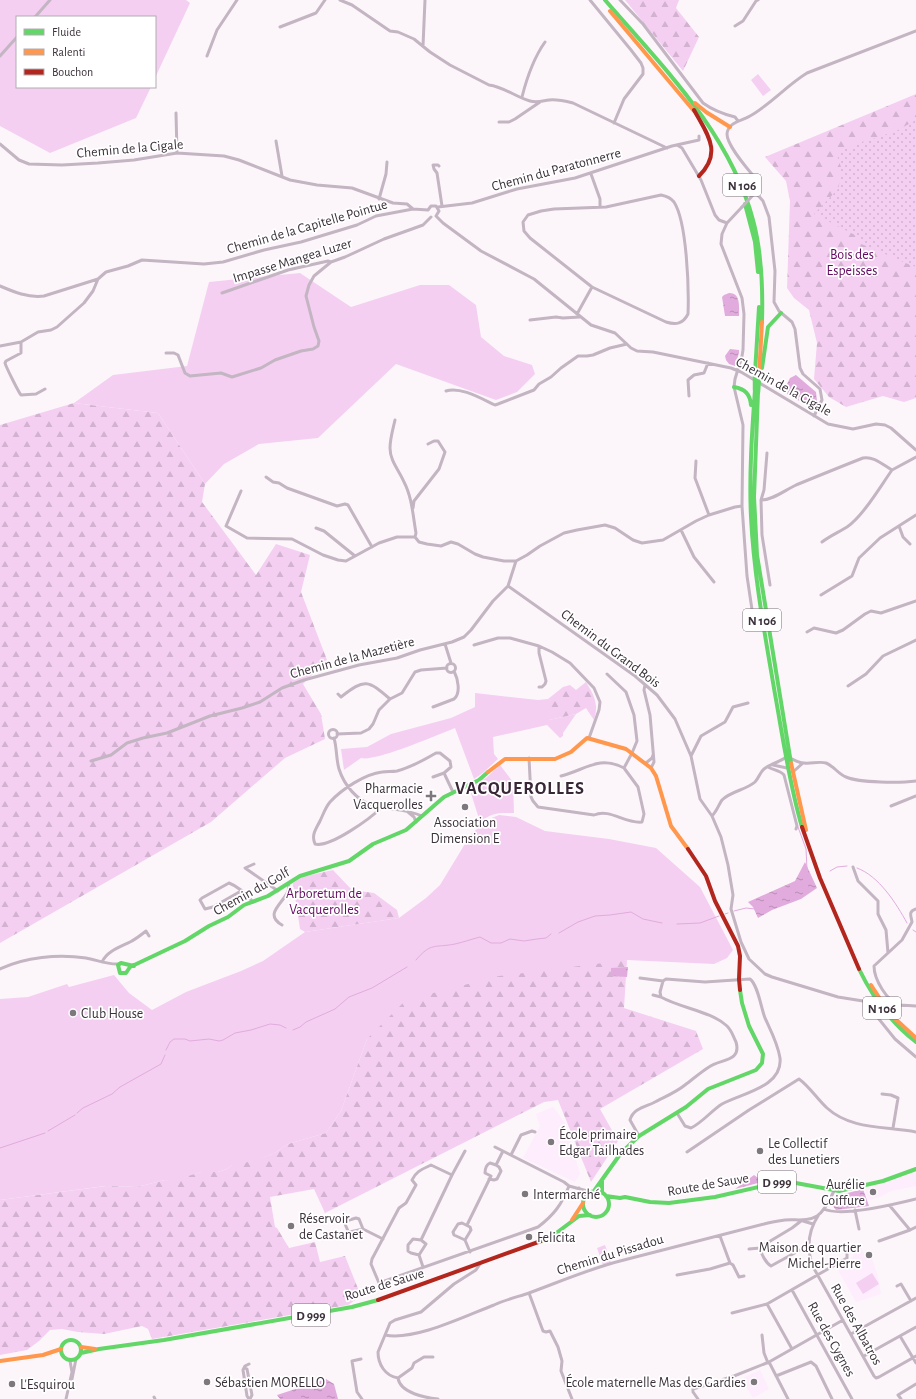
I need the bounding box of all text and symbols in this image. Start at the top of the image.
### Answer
legend [16,16,156,88]
text: Fluide [52,26,81,38]
text: Ralenti [52,46,85,58]
text: Bouchon [52,66,93,78]
street label: Chemin de la Cigale [76,137,184,161]
street label: Chemin du Paratonnerre [490,146,622,194]
road number: N 106 [723,174,761,196]
street label: Chemin de la Capitelle Pointue [225,197,389,257]
street label: Impasse Mangea Luzer [231,236,354,286]
park label: Bois des Espeisses [827,248,877,278]
street label: Chemin de la Cigale [733,355,834,419]
street label: Chemin du Grand Bois [558,607,663,691]
road number: N 106 [743,609,781,631]
street label: Chemin de la Mazetière [289,635,416,681]
district label: VACQUEROLLES [455,780,585,798]
place label: Pharmacie Vacquerolles [353,782,423,812]
marker: Pharmacie Vacquerolles [426,791,436,801]
marker: Association Dimension E [460,802,470,812]
place label: Association Dimension E [431,816,500,846]
street label: Chemin du Golf [211,865,293,918]
park label: Arboretum de Vacquerolles [286,887,362,917]
road number: N 106 [863,997,901,1019]
place label: Club House [81,1007,143,1021]
marker: Club House [68,1008,78,1018]
place label: École primaire Edgar Tailhades [559,1125,644,1158]
marker: École primaire Edgar Tailhades [546,1137,556,1147]
place label: Le Collectif des Lunetiers [768,1137,840,1167]
marker: Le Collectif des Lunetiers [755,1146,765,1156]
street label: Route de Sauve [666,1171,750,1199]
road number: D 999 [758,1171,796,1193]
place label: Aurélie Coiffure [821,1178,865,1208]
marker: Aurélie Coiffure [868,1187,878,1197]
place label: Intermarché [533,1188,600,1202]
marker: Intermarché [520,1189,530,1199]
place label: Réservoir de Castanet [299,1212,363,1242]
marker: Réservoir de Castanet [286,1221,296,1231]
place label: Felicita [537,1231,576,1245]
marker: Felicita [524,1232,534,1242]
street label: Chemin du Pissadou [555,1232,665,1278]
place label: Maison de quartier Michel-Pierre [759,1241,861,1271]
marker: Maison de quartier Michel-Pierre [864,1250,874,1260]
street label: Route de Sauve [343,1266,426,1304]
street label: Rue des Albatros [828,1281,884,1368]
street label: Rue des Cygnes [805,1300,857,1379]
road number: D 999 [292,1304,330,1326]
place label: École maternelle Mas des Gardies [565,1373,746,1390]
place label: Sébastien MORELLO [215,1376,325,1390]
marker: Sébastien MORELLO [202,1377,212,1387]
marker: École maternelle Mas des Gardies [749,1377,759,1387]
place label: L'Esquirou [20,1378,75,1392]
marker: L'Esquirou [7,1379,17,1389]

